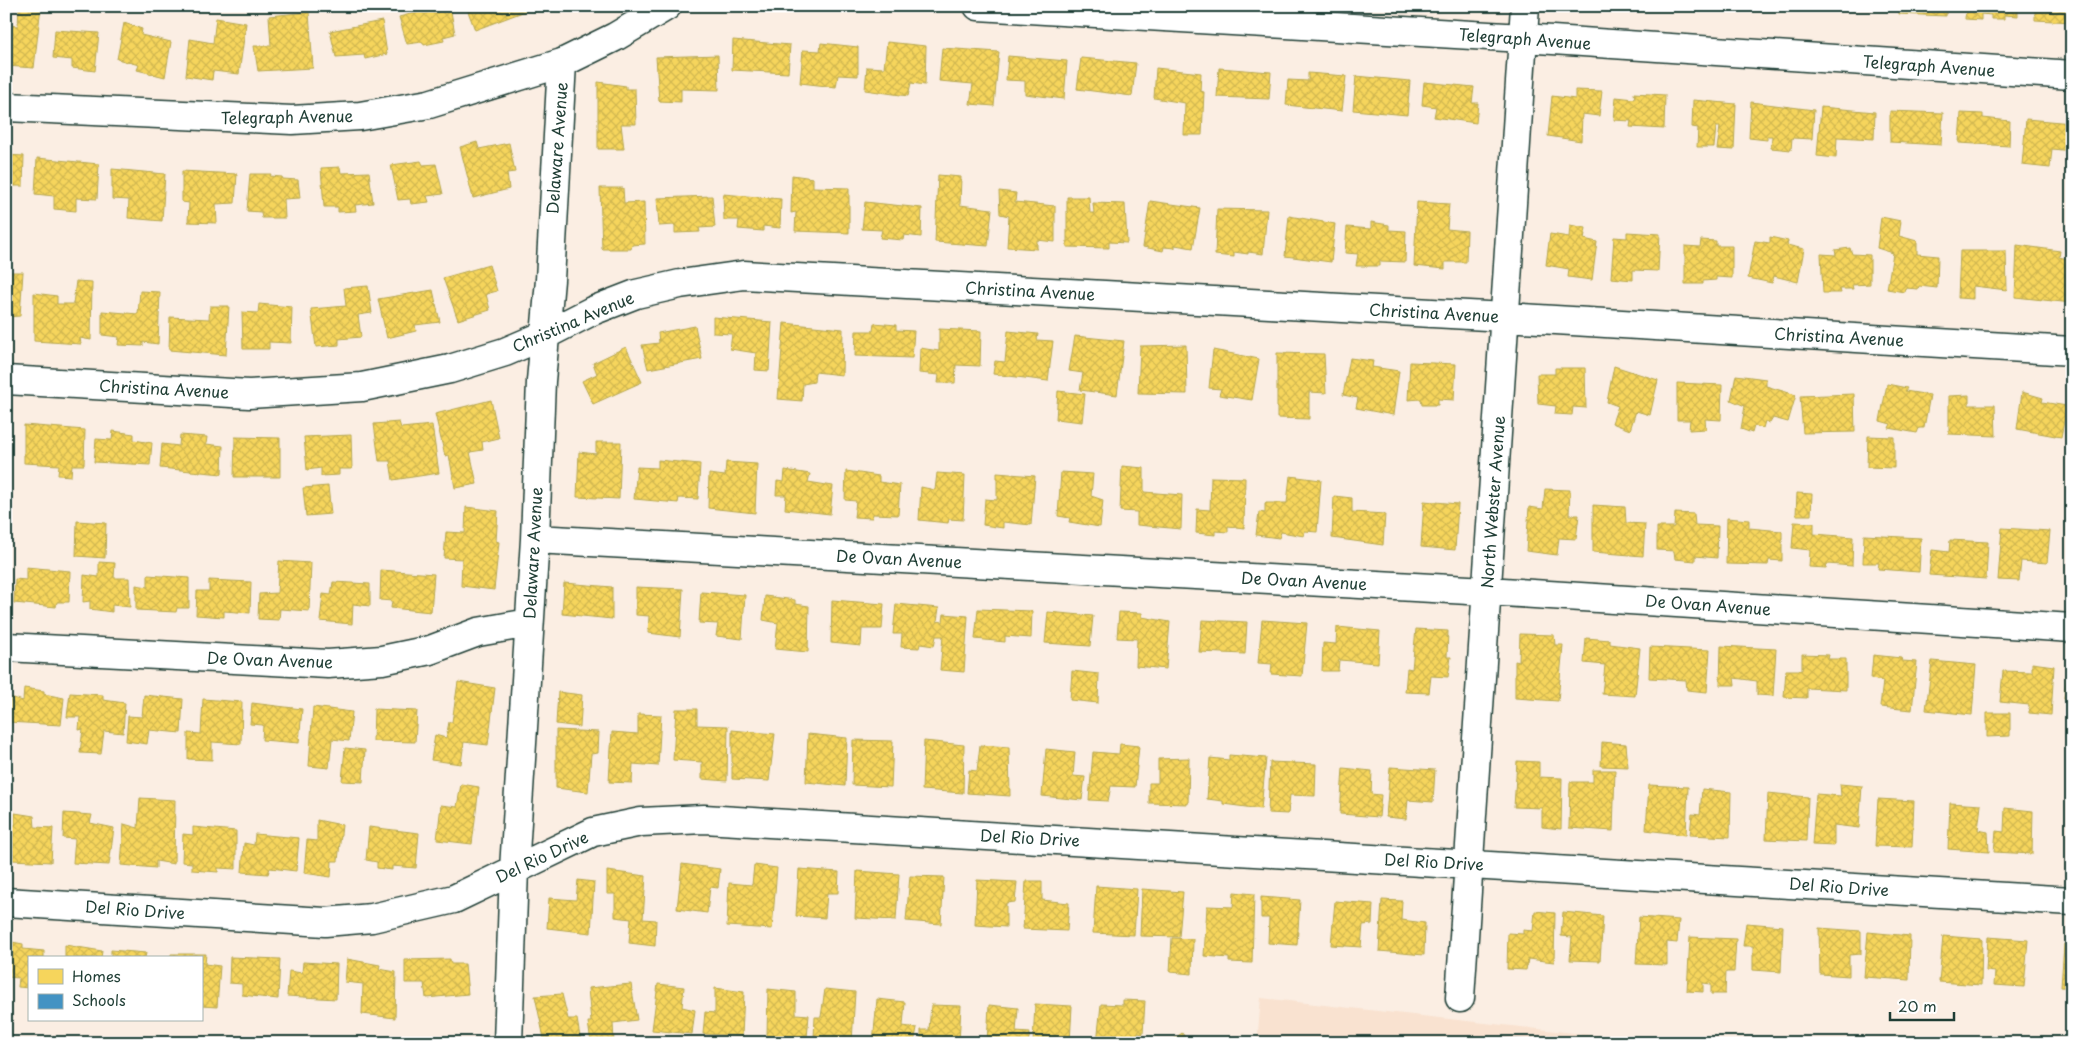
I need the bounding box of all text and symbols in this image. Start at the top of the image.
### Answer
street label: Telegraph Avenue [1458,21,1592,55]
street label: Telegraph Avenue [1862,48,1996,82]
street label: Delaware Avenue [539,81,573,215]
street label: Telegraph Avenue [221,103,354,129]
street label: Christina Avenue [964,275,1096,305]
street label: Christina Avenue [508,285,637,358]
street label: Christina Avenue [1368,297,1500,327]
street label: Christina Avenue [1773,321,1905,351]
street label: Christina Avenue [98,373,230,403]
street label: North Webster Avenue [1474,415,1510,589]
street label: Delaware Avenue [517,486,547,620]
street label: De Ovan Avenue [836,543,963,573]
street label: De Ovan Avenue [1241,565,1368,595]
street label: De Ovan Avenue [1644,588,1772,620]
street label: De Ovan Avenue [207,645,334,673]
street label: Del Rio Drive [980,822,1081,852]
street label: Del Rio Drive [491,824,592,888]
street label: Del Rio Drive [1384,846,1485,876]
street label: Del Rio Drive [1788,871,1890,901]
street label: Del Rio Drive [84,894,186,924]
legend [28,956,202,1022]
text: Homes [72,964,121,987]
text: Schools [72,988,126,1011]
scale bar [1890,989,1954,1021]
text: 20 m [1898,994,1937,1017]

